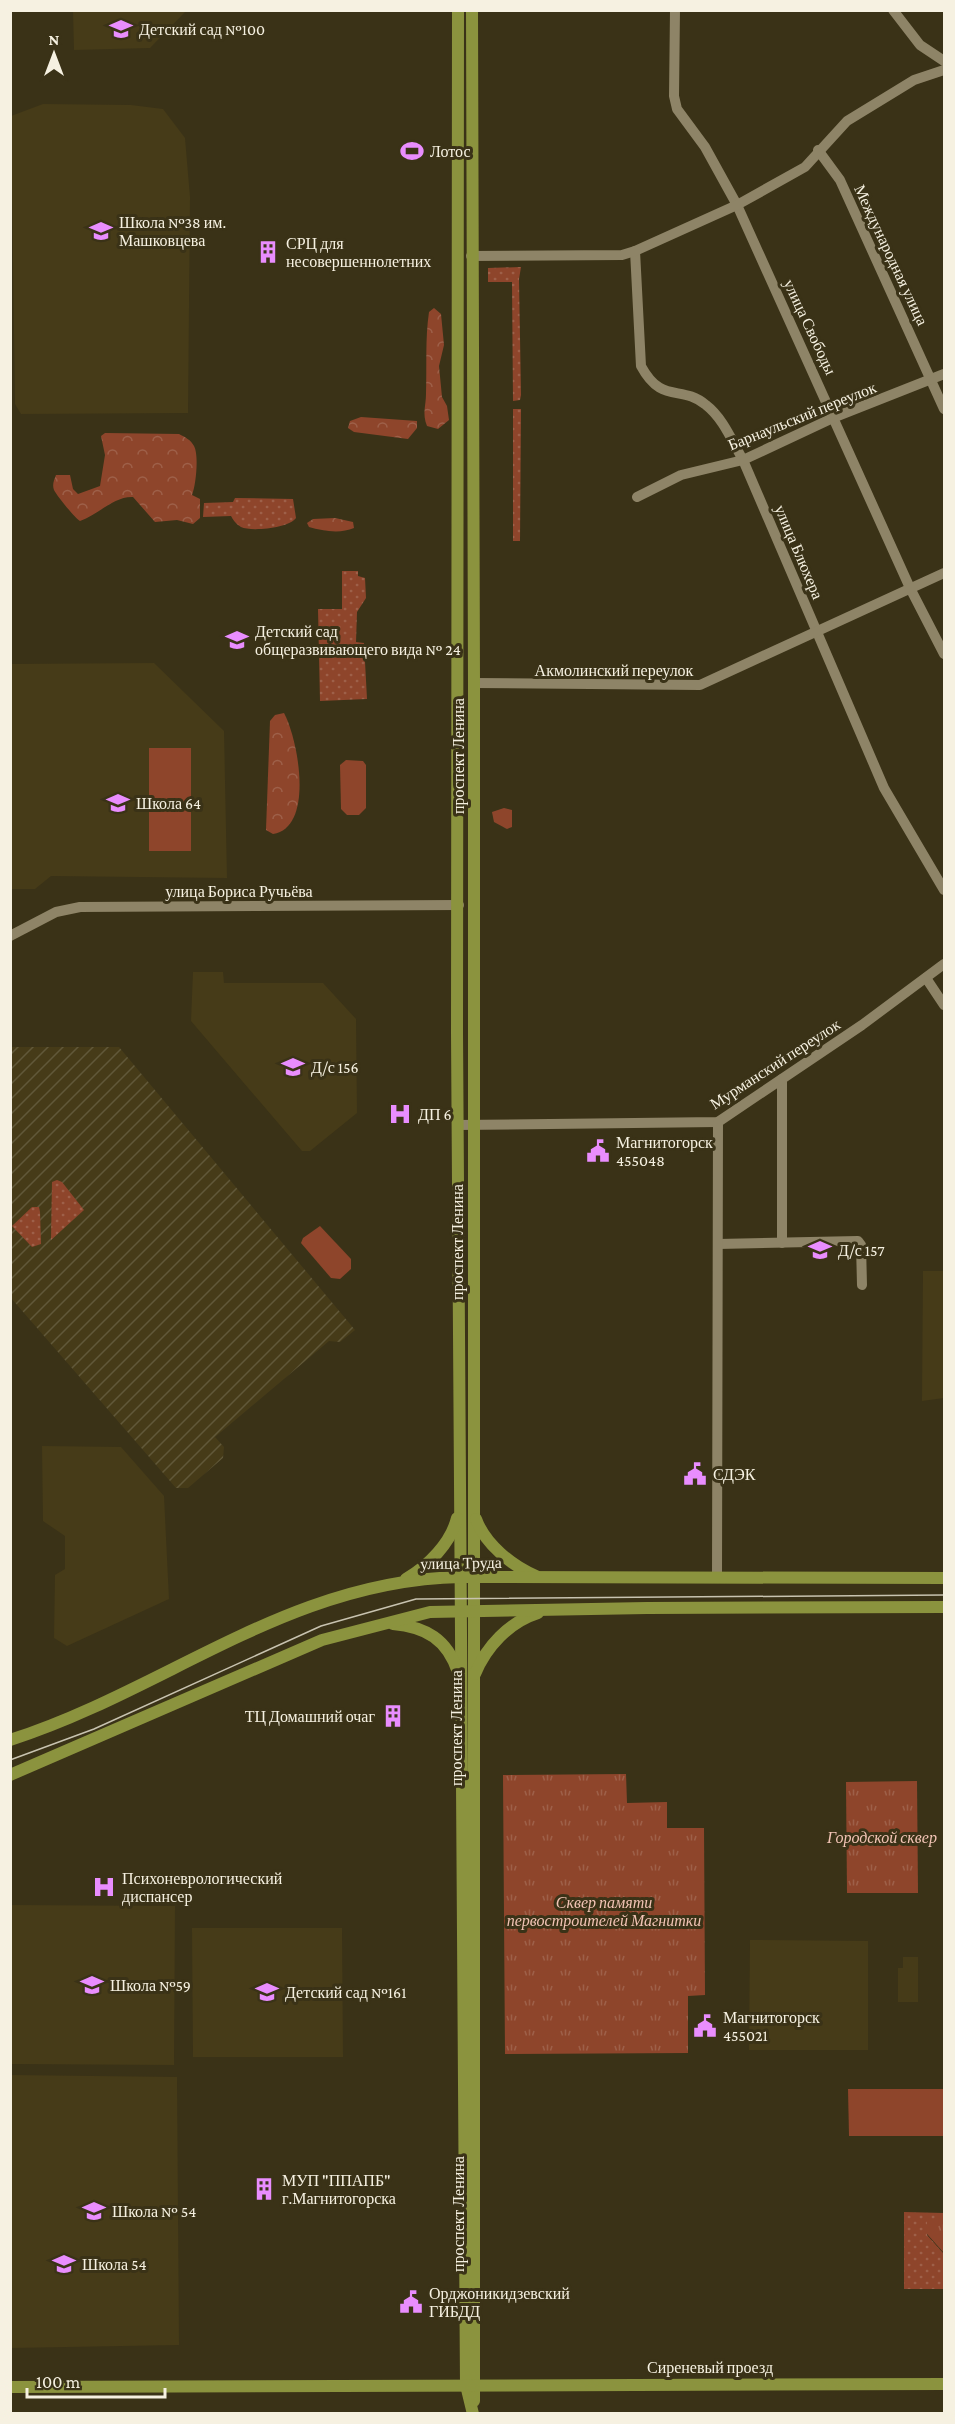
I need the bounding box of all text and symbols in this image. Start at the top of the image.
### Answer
school or university icon: Детский сад №100 [108,16,134,42]
place label: Детский сад №100 [139,21,265,39]
north arrow [24,24,84,84]
text: N [49,31,60,48]
sports icon: Лотос [399,138,425,164]
place label: Лотос [430,143,471,160]
street label: Международная улица [850,182,931,328]
place label: Школа №38 им. Машковцева [119,214,226,250]
school or university icon: Школа №38 им. Машковцева [88,218,114,244]
place label: СРЦ для несовершеннолетних [286,235,431,271]
building icon: СРЦ для несовершеннолетних [255,239,281,265]
street label: улица Свободы [780,277,840,378]
street label: Барнаульский переулок [726,378,879,454]
street label: улица Блюхера [771,502,826,602]
place label: Детский сад общеразвивающего вида № 24 [255,623,461,659]
school or university icon: Детский сад общеразвивающего вида № 24 [224,627,250,653]
street label: Акмолинский переулок [535,662,694,680]
street label: проспект Ленина [450,698,468,814]
school or university icon: Школа 64 [105,790,131,816]
place label: Школа 64 [136,795,201,812]
street label: улица Бориса Ручьёва [165,883,313,901]
street label: Мурманский переулок [707,1015,844,1113]
school or university icon: Д/с 156 [280,1054,306,1080]
place label: Д/с 156 [311,1059,359,1077]
hospital icon: ДП 6 [387,1101,413,1127]
place label: ДП 6 [418,1106,452,1124]
place label: Магнитогорск 455048 [616,1134,713,1169]
public building icon: Магнитогорск 455048 [585,1138,611,1164]
street label: проспект Ленина [449,1184,467,1300]
school or university icon: Д/с 157 [807,1237,833,1263]
place label: Д/с 157 [838,1242,885,1260]
public building icon: СДЭК [682,1461,708,1487]
place label: СДЭК [713,1466,756,1484]
street label: улица Труда [420,1554,502,1573]
street label: проспект Ленина [448,1670,466,1786]
building icon: ТЦ Домашний очаг [380,1703,406,1729]
place label: ТЦ Домашний очаг [245,1708,375,1726]
park label: Городской сквер [826,1829,937,1847]
place label: Психоневрологический диспансер [122,1870,283,1906]
hospital icon: Психоневрологический диспансер [91,1874,117,1900]
park label: Сквер памяти первостроителей Магнитки [507,1894,701,1930]
school or university icon: Школа №59 [79,1972,105,1998]
place label: Школа №59 [110,1977,191,1994]
school or university icon: Детский сад №161 [254,1979,280,2005]
place label: Детский сад №161 [285,1984,406,2002]
place label: Магнитогорск 455021 [723,2009,820,2044]
public building icon: Магнитогорск 455021 [692,2013,718,2039]
street label: проспект Ленина [450,2156,468,2272]
place label: МУП "ППАПБ" г.Магнитогорска [282,2172,396,2208]
building icon: МУП "ППАПБ" г.Магнитогорска [251,2176,277,2202]
school or university icon: Школа № 54 [81,2198,107,2224]
place label: Школа № 54 [112,2203,196,2220]
school or university icon: Школа 54 [51,2251,77,2277]
place label: Школа 54 [82,2256,147,2273]
place label: Орджоникидзевский ГИБДД [429,2285,570,2321]
public building icon: Орджоникидзевский ГИБДД [398,2289,424,2315]
street label: Сиреневый проезд [647,2359,773,2377]
scale bar [27,2361,165,2399]
text: 100 m [36,2372,81,2392]

